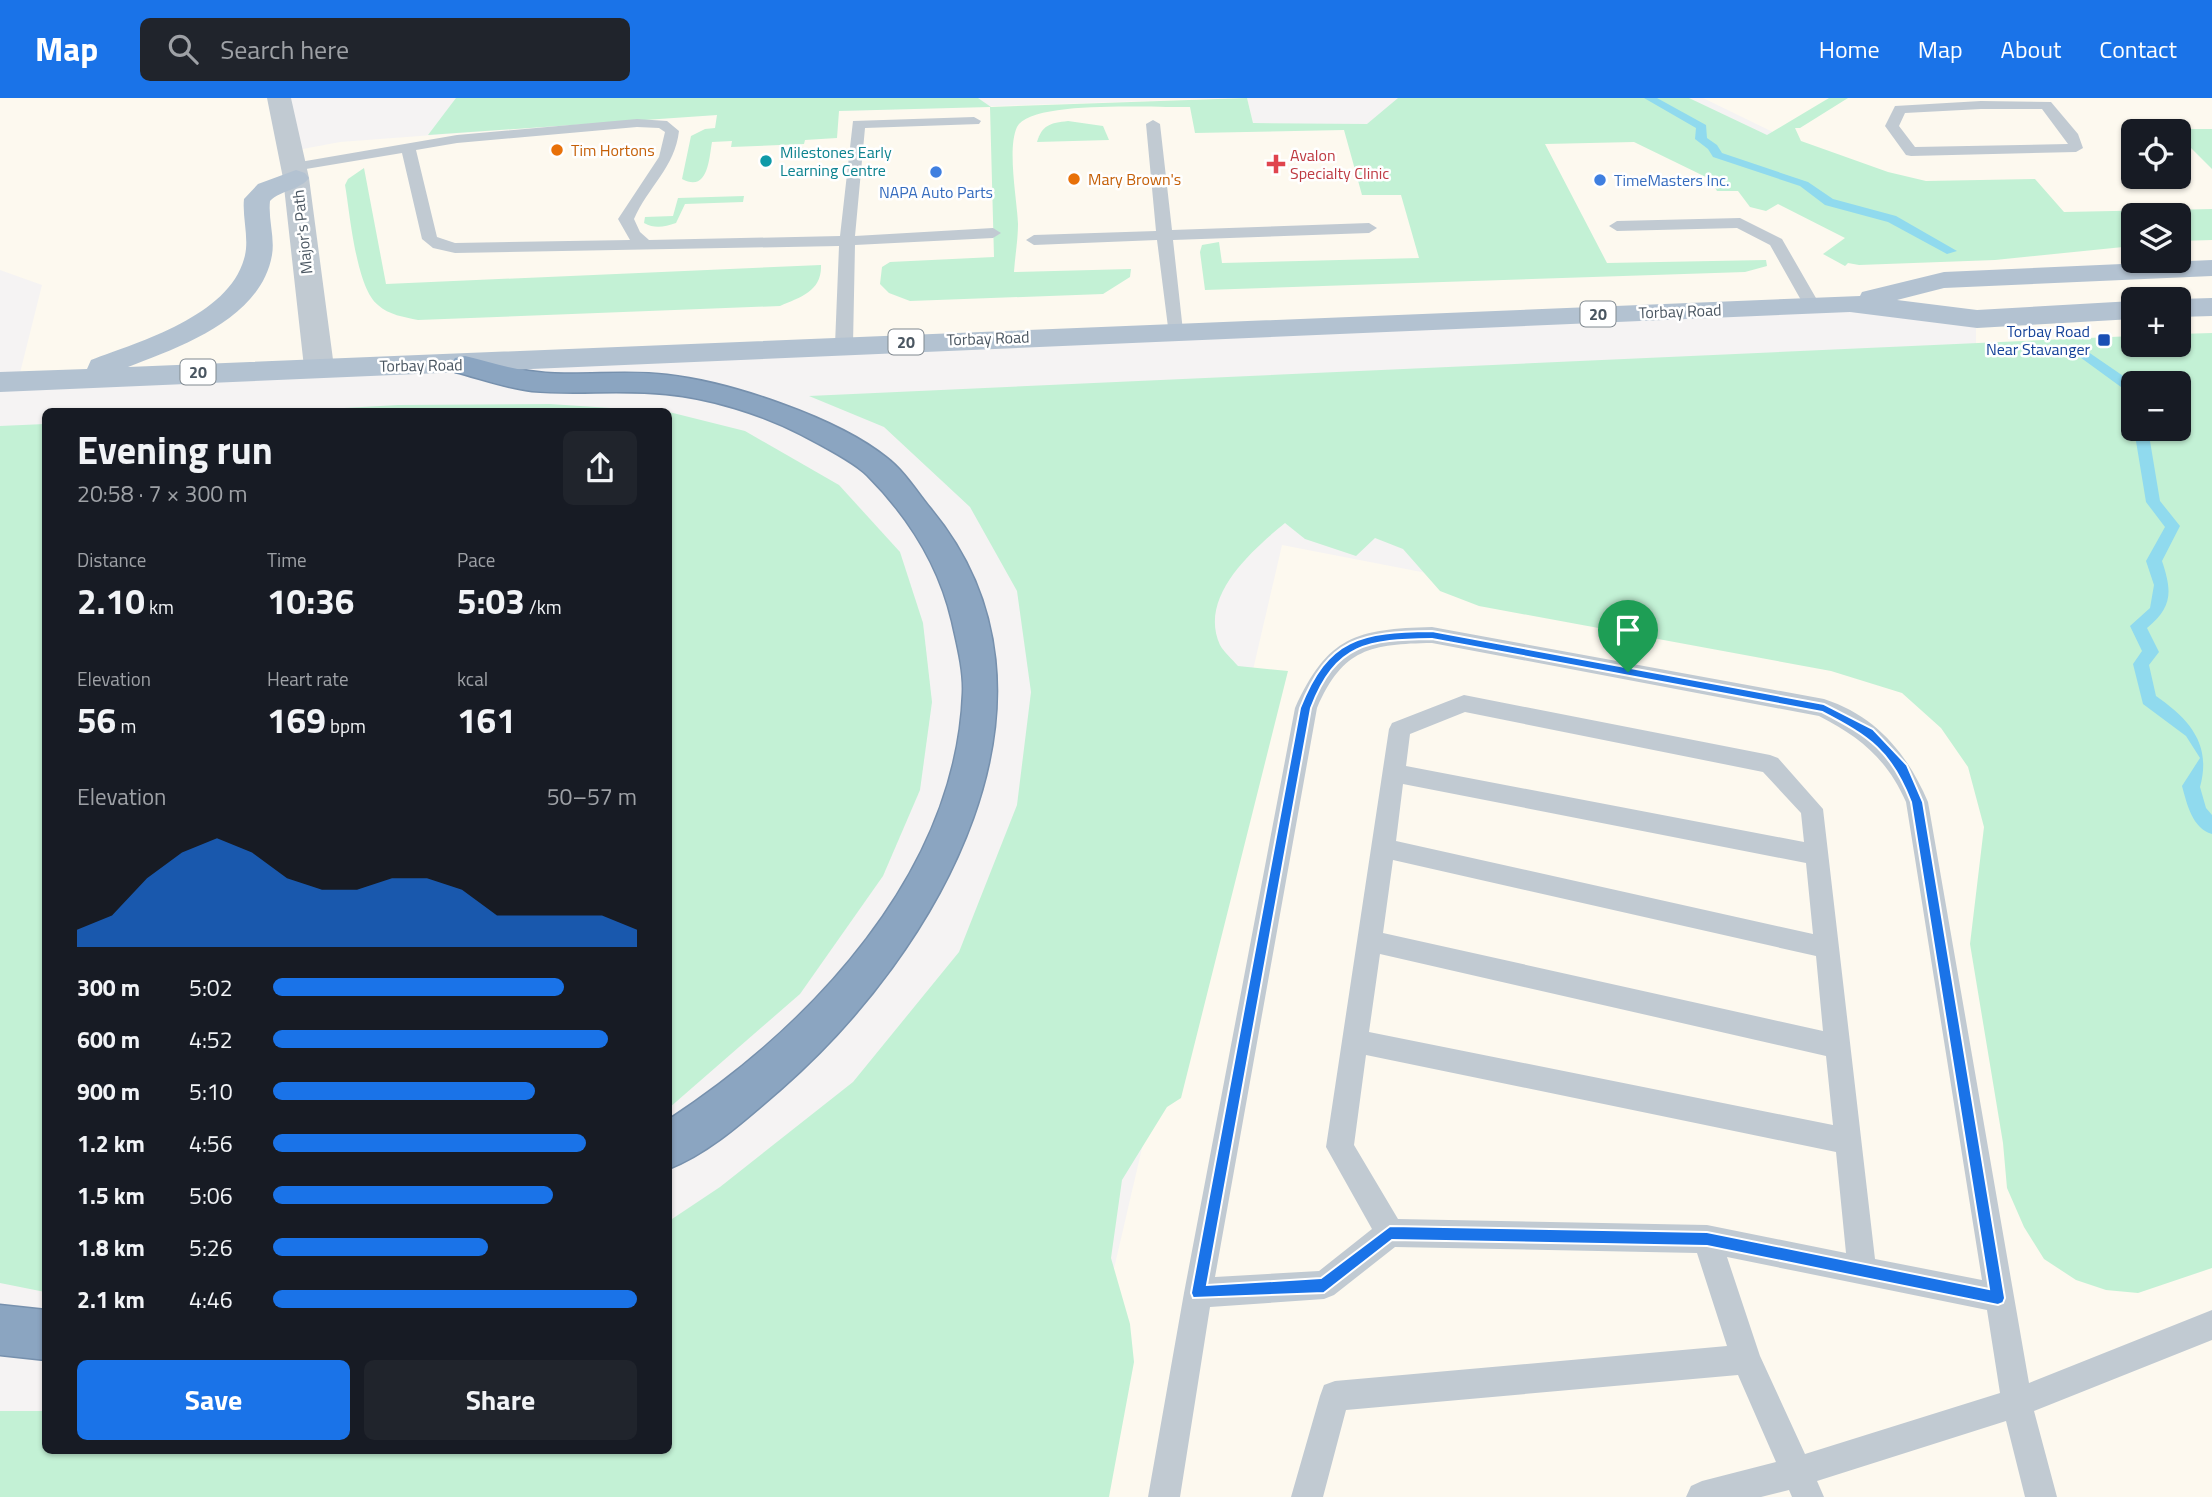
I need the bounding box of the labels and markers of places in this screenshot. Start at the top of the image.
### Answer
place label: Tim Hortons [571,138,655,162]
place label: Milestones Early Learning Centre [780,140,892,182]
marker: Tim Hortons [549,142,565,158]
place label: Avalon Specialty Clinic [1290,143,1389,185]
marker: Milestones Early Learning Centre [758,153,774,169]
marker: Avalon Specialty Clinic [1268,156,1284,172]
marker: NAPA Auto Parts [928,164,944,180]
place label: Mary Brown's [1088,167,1181,191]
place label: TimeMasters Inc. [1614,168,1729,192]
marker: Mary Brown's [1066,171,1082,187]
marker: TimeMasters Inc. [1592,172,1608,188]
place label: NAPA Auto Parts [879,180,993,204]
place label: Torbay Road Near Stavanger [1986,319,2090,361]
marker: Torbay Road Near Stavanger [2096,332,2112,348]
pin [1598,600,1658,672]

